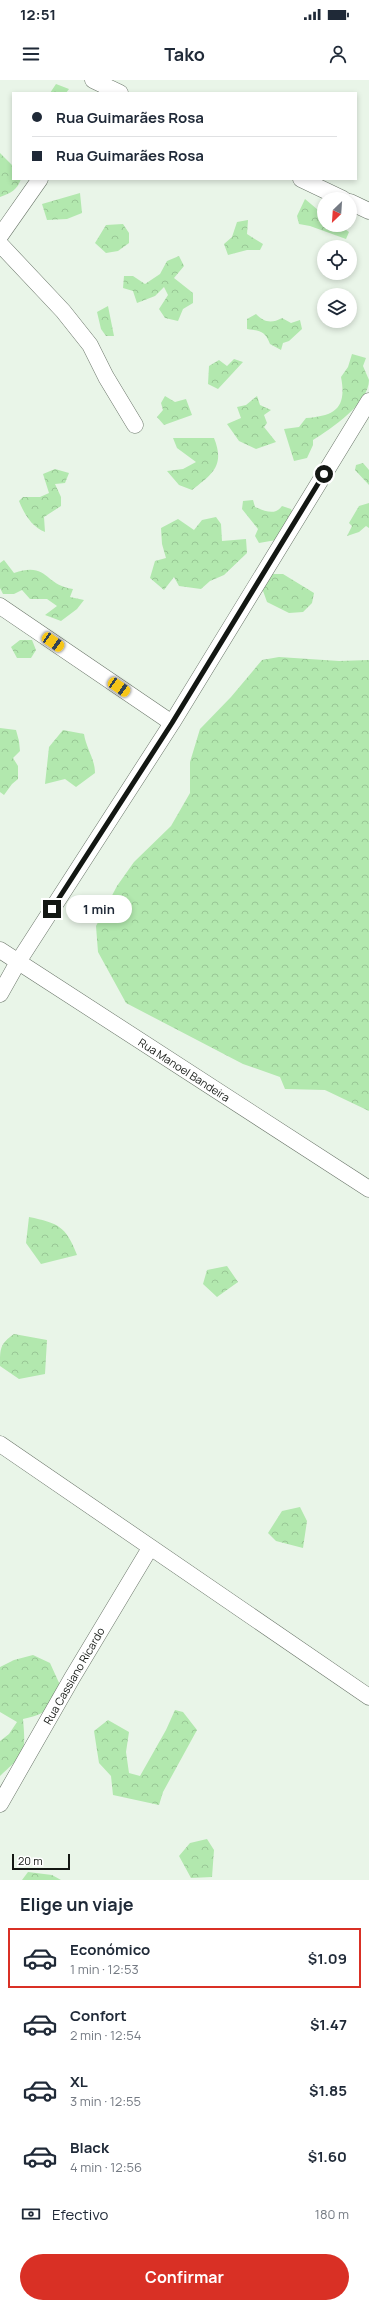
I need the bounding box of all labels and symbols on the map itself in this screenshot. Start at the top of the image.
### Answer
north arrow [317,192,357,232]
route start [315,465,333,483]
car [40,630,66,654]
car [106,675,132,699]
callout: 1 min [66,895,132,923]
route end [43,900,61,918]
street label: Rua Manoel Bandeira [136,1034,233,1105]
street label: Rua Cassiano Ricardo [40,1624,108,1727]
scale bar [12,1852,70,1871]

